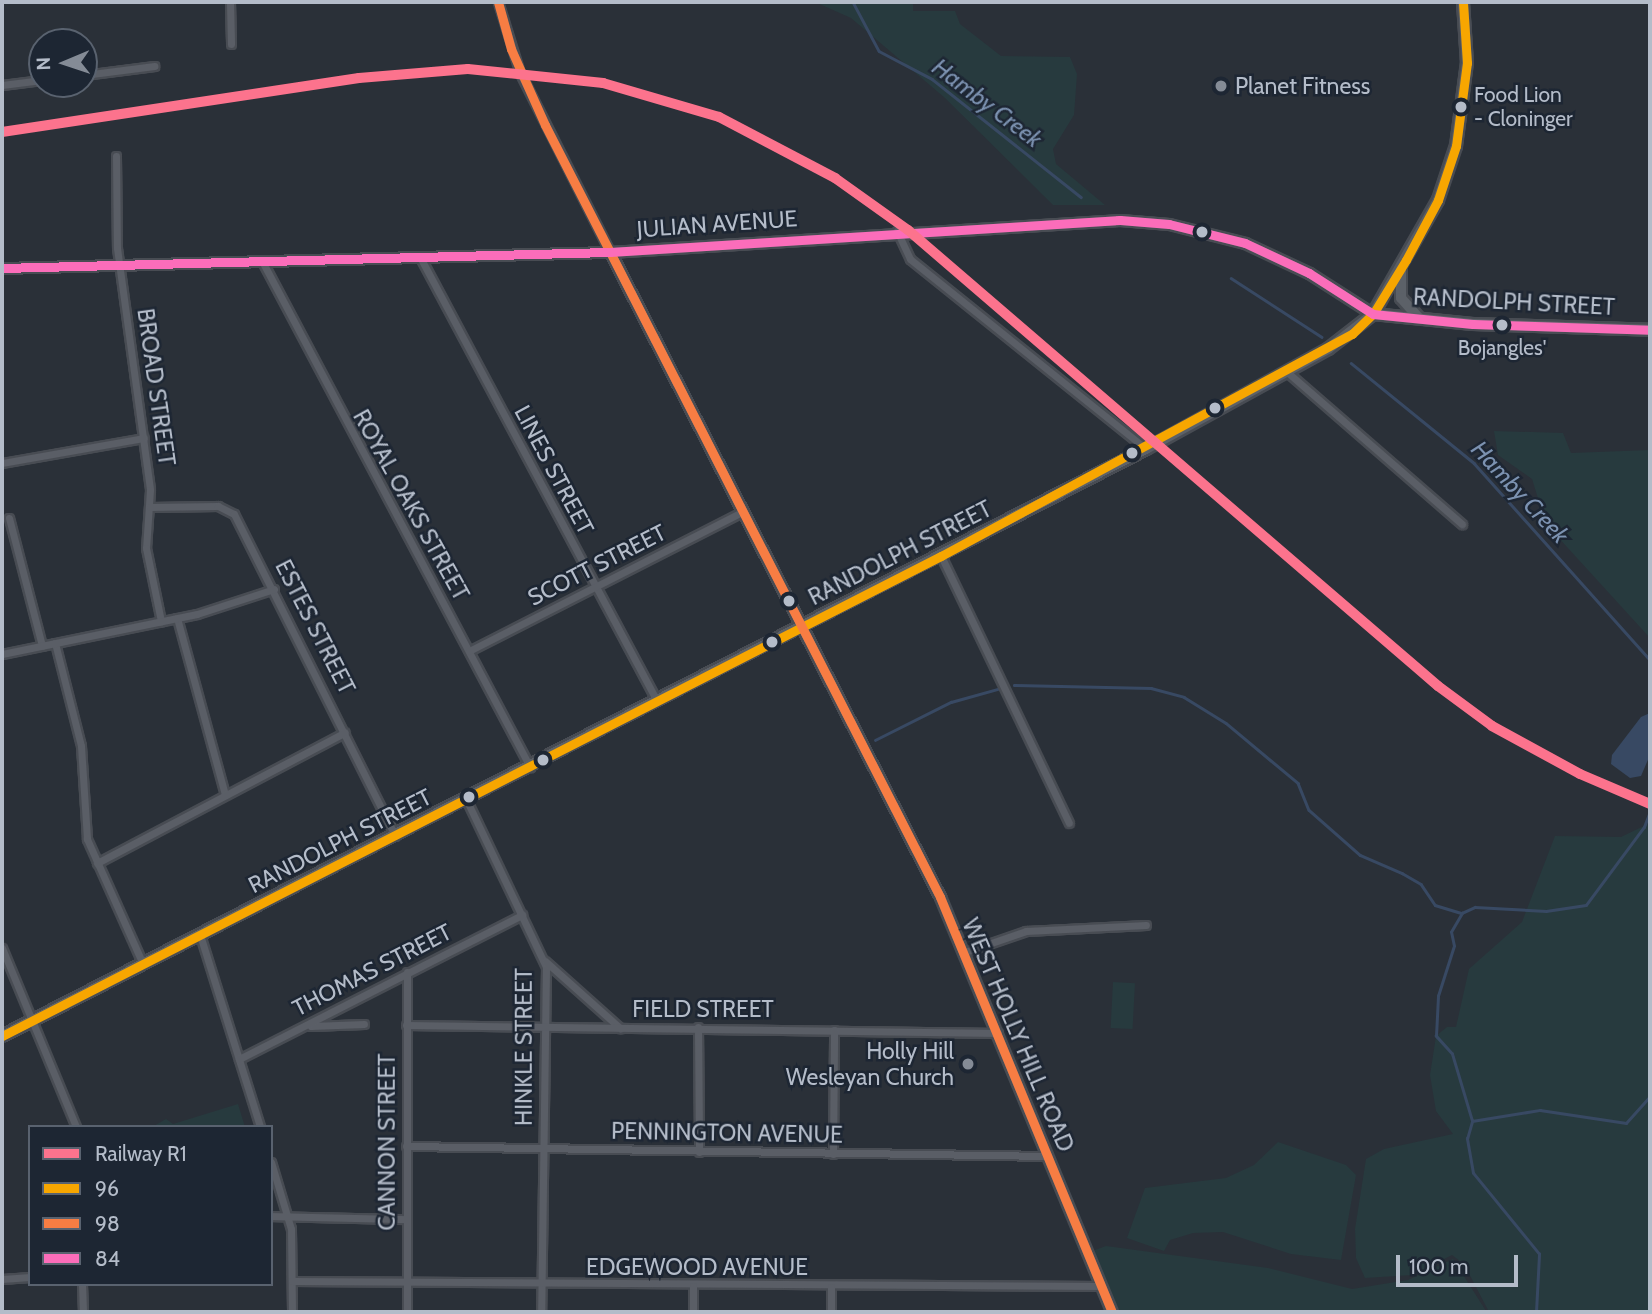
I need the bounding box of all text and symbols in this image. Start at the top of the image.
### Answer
north arrow [28,28,98,98]
water label: Hamby Creek [927,52,1047,154]
text: N [32,57,55,71]
place label: Planet Fitness [1235,72,1370,100]
marker: Planet Fitness [1213,78,1229,94]
place label: Food Lion - Cloninger [1474,82,1573,132]
marker: Food Lion - Cloninger [1454,100,1468,114]
street label: JULIAN AVENUE [636,205,798,243]
unlabelled marker [1195,225,1209,239]
street label: RANDOLPH STREET [1412,283,1616,321]
street label: BROAD STREET [131,307,181,467]
marker: Bojangles' [1495,318,1509,332]
place label: Bojangles' [1458,335,1546,361]
street label: LINES STREET [508,401,600,539]
unlabelled marker [1208,401,1222,415]
street label: ROYAL OAKS STREET [347,405,475,605]
water label: Hamby Creek [1465,435,1575,549]
unlabelled marker [1125,446,1139,460]
street label: RANDOLPH STREET [804,495,996,611]
street label: SCOTT STREET [523,518,671,612]
street label: ESTES STREET [269,555,361,699]
unlabelled marker [782,594,796,608]
unlabelled marker [765,635,779,649]
unlabelled marker [536,753,550,767]
street label: RANDOLPH STREET [244,783,436,899]
unlabelled marker [462,790,476,804]
street label: WEST HOLLY HILL ROAD [956,914,1080,1156]
street label: THOMAS STREET [288,918,456,1022]
street label: HINKLE STREET [510,968,538,1126]
street label: FIELD STREET [632,995,774,1023]
place label: Holly Hill Wesleyan Church [786,1037,954,1091]
street label: CANNON STREET [373,1053,401,1231]
marker: Holly Hill Wesleyan Church [960,1056,976,1072]
street label: PENNINGTON AVENUE [611,1117,843,1149]
legend [28,1125,273,1286]
text: Railway R1 [95,1141,187,1166]
text: 96 [95,1176,119,1201]
text: 98 [95,1211,120,1236]
scale bar [1400,1240,1522,1284]
text: 84 [95,1246,120,1271]
street label: EDGEWOOD AVENUE [586,1253,808,1281]
text: 100 m [1409,1254,1468,1279]

